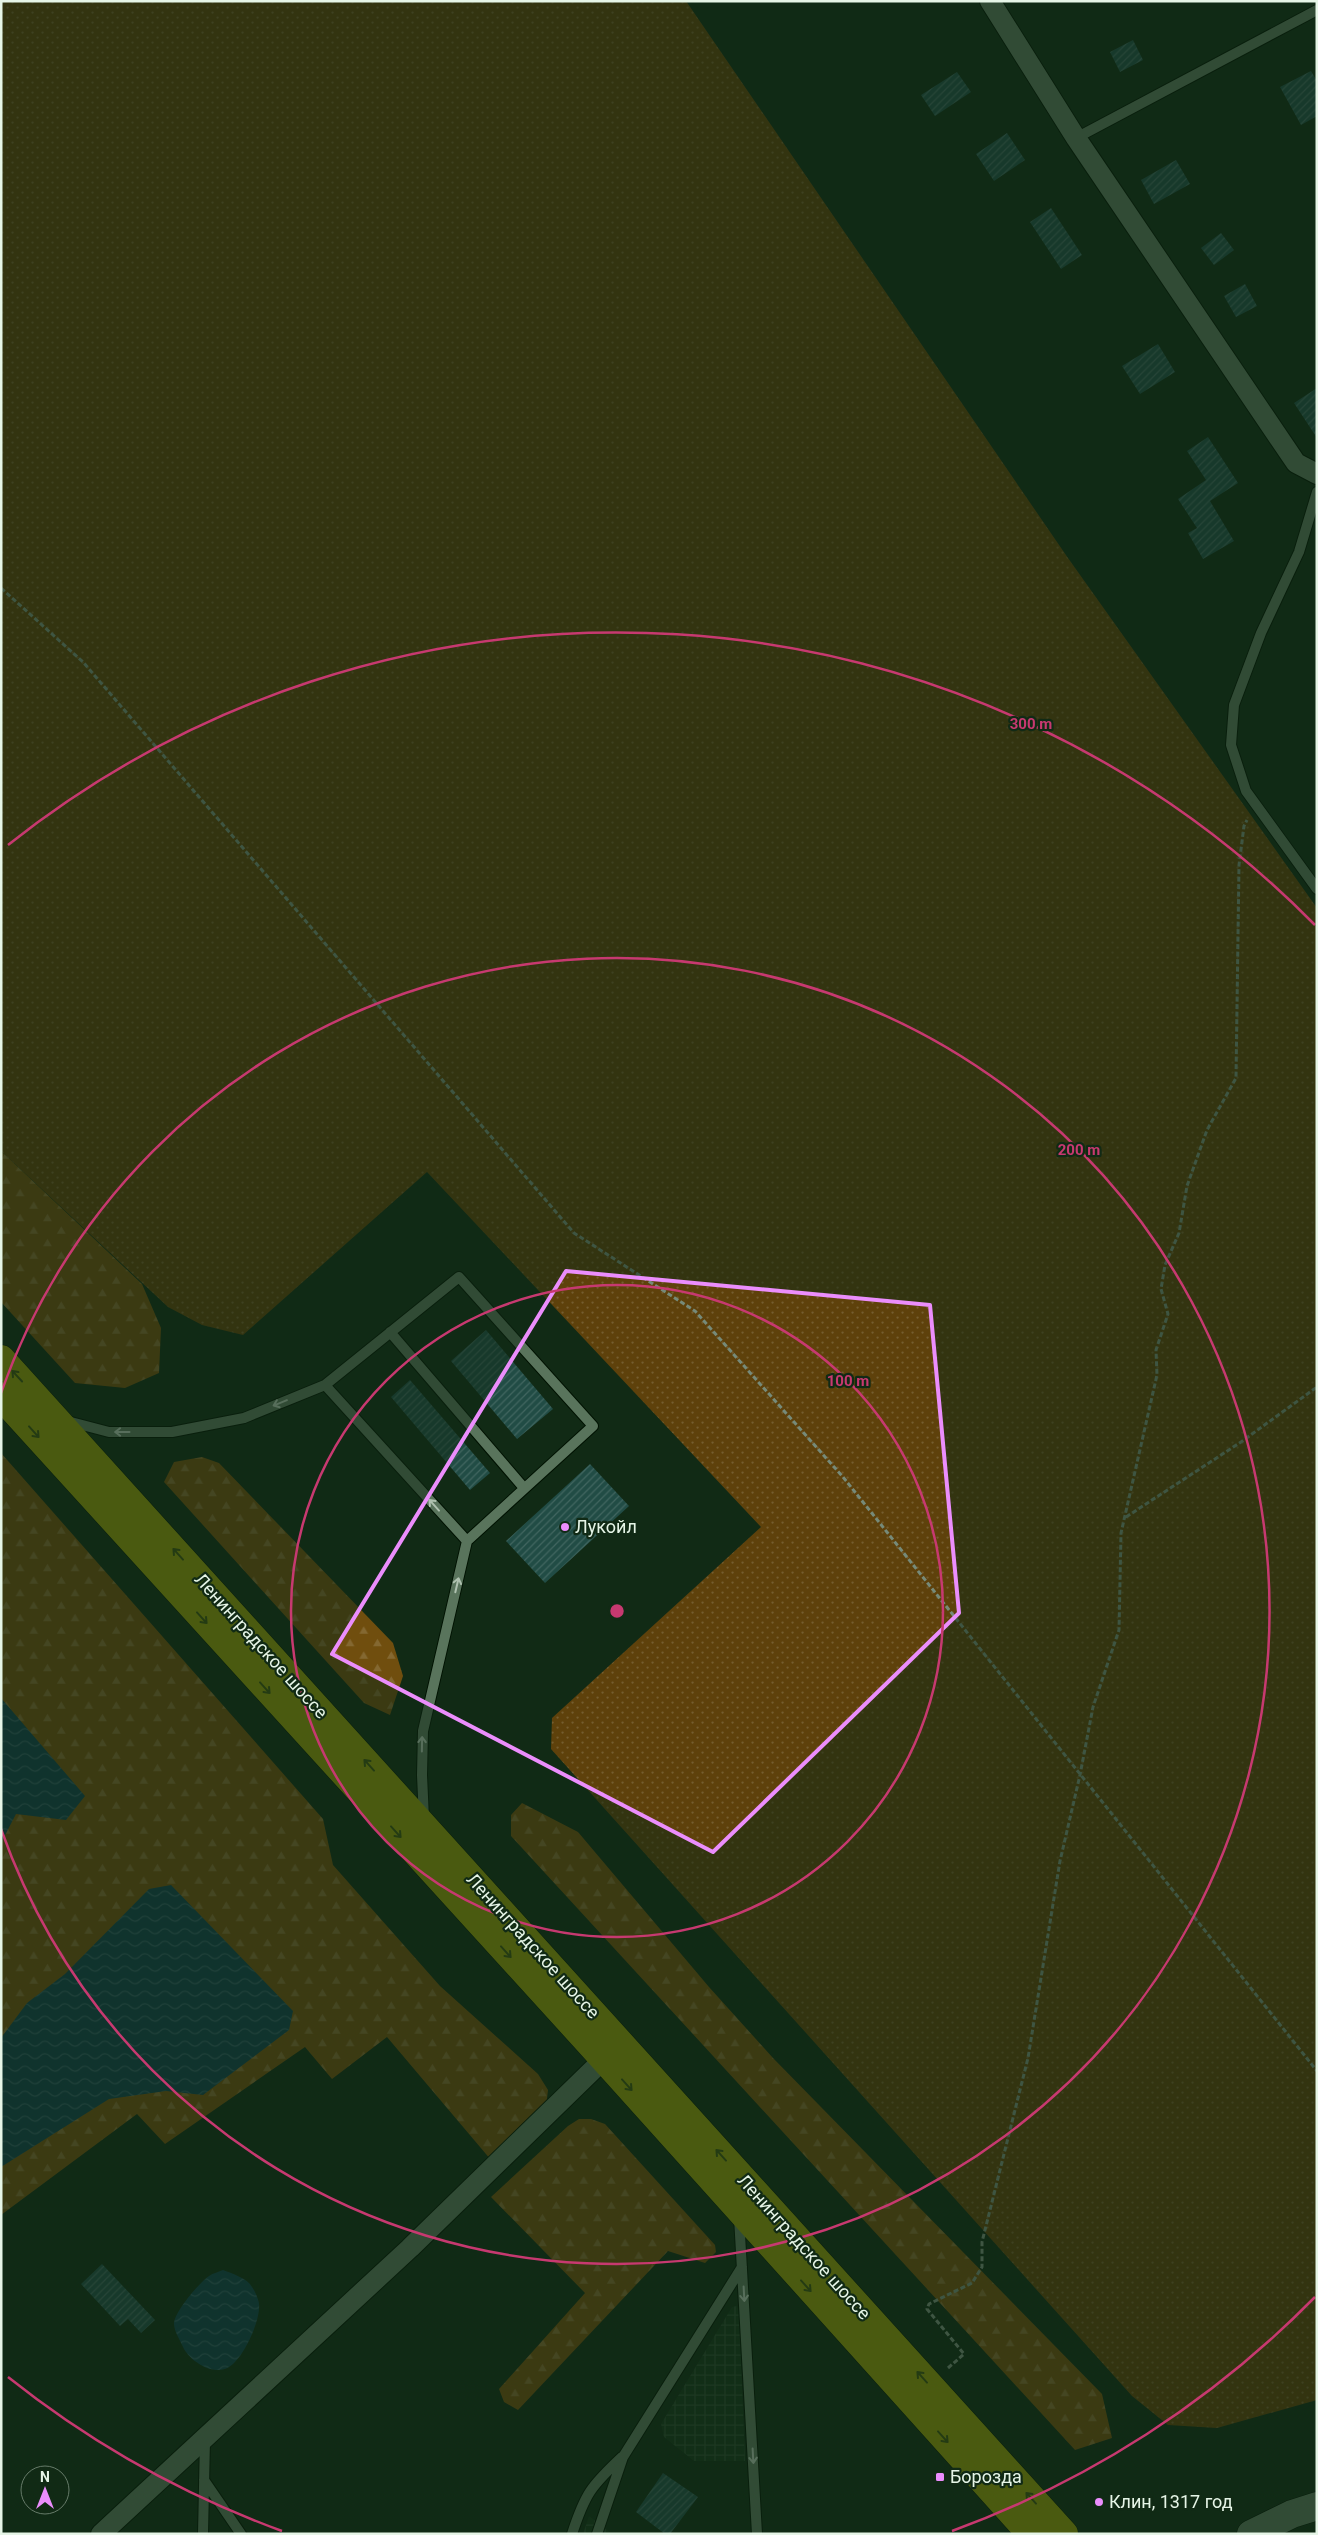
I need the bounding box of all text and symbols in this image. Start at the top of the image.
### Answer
text: 300 m [1010,715,1052,733]
text: 200 m [1058,1141,1100,1159]
one-way arrow [11,1370,23,1382]
text: 100 m [827,1372,869,1390]
one-way arrow [273,1399,288,1409]
one-way arrow [28,1426,40,1439]
one-way arrow [114,1427,130,1437]
one-way arrow [428,1498,440,1511]
place label: Лукойл [575,1516,637,1537]
marker: Лукойл [559,1521,571,1533]
one-way arrow [172,1547,184,1560]
street label: Ленинградское шоссе [191,1569,332,1723]
one-way arrow [453,1578,462,1594]
centre of rings [608,1602,626,1620]
one-way arrow [196,1611,208,1624]
one-way arrow [259,1681,271,1694]
one-way arrow [418,1736,427,1752]
one-way arrow [363,1759,375,1772]
one-way arrow [391,1826,402,1839]
street label: Ленинградское шоссе [463,1869,604,2023]
one-way arrow [500,1946,512,1958]
one-way arrow [621,2079,633,2092]
one-way arrow [715,2149,727,2162]
street label: Ленинградское шоссе [734,2170,875,2324]
one-way arrow [800,2279,812,2292]
one-way arrow [739,2286,748,2302]
one-way arrow [916,2371,928,2384]
one-way arrow [937,2430,949,2443]
one-way arrow [748,2448,757,2464]
north arrow [20,2465,70,2515]
place label: Борозда [950,2466,1022,2487]
text: N [40,2469,50,2485]
marker: Борозда [934,2471,946,2483]
one-way arrow [1025,2491,1037,2504]
place label: Клин, 1317 год [1109,2491,1233,2512]
marker: Клин, 1317 год [1093,2496,1105,2508]

